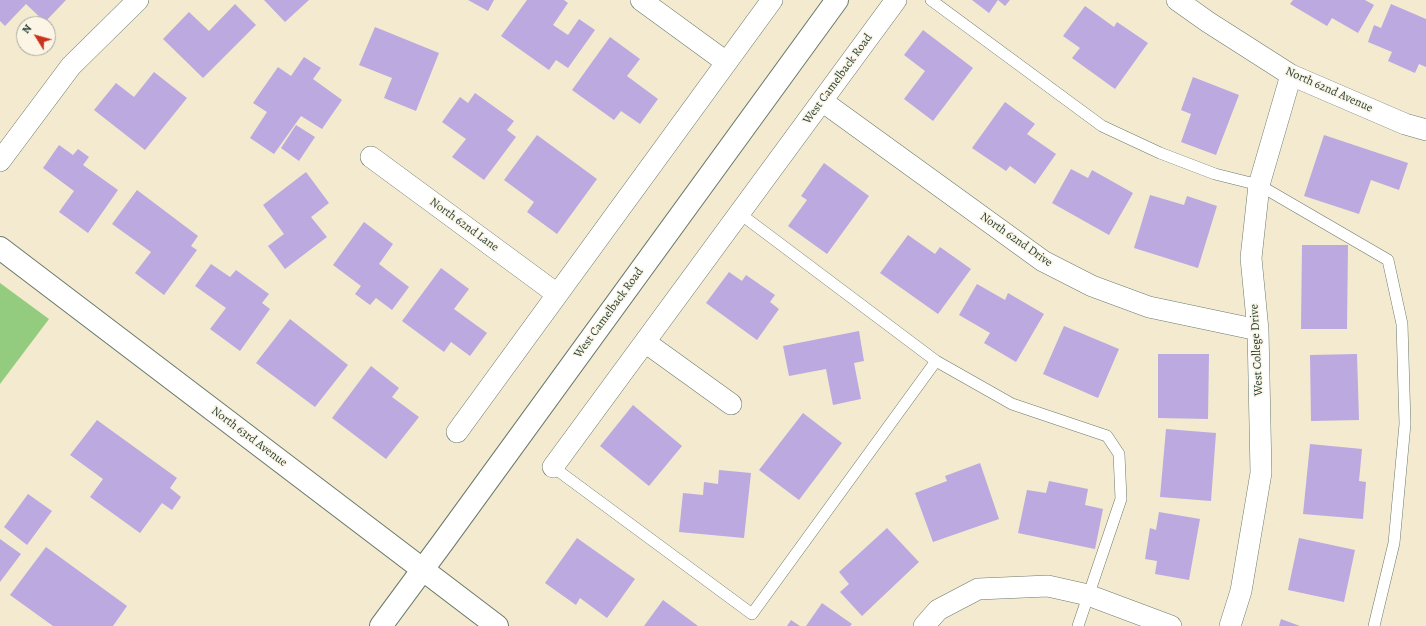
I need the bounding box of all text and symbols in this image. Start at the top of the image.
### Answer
north arrow [16,16,56,56]
text: N [18,21,35,37]
street label: West Camelback Road [800,31,876,127]
street label: North 62nd Avenue [1283,64,1375,116]
street label: North 62nd Lane [427,195,501,255]
street label: North 62nd Drive [977,210,1055,270]
street label: West Camelback Road [571,265,647,361]
street label: West College Drive [1247,304,1267,396]
street label: North 63rd Avenue [208,404,290,470]

